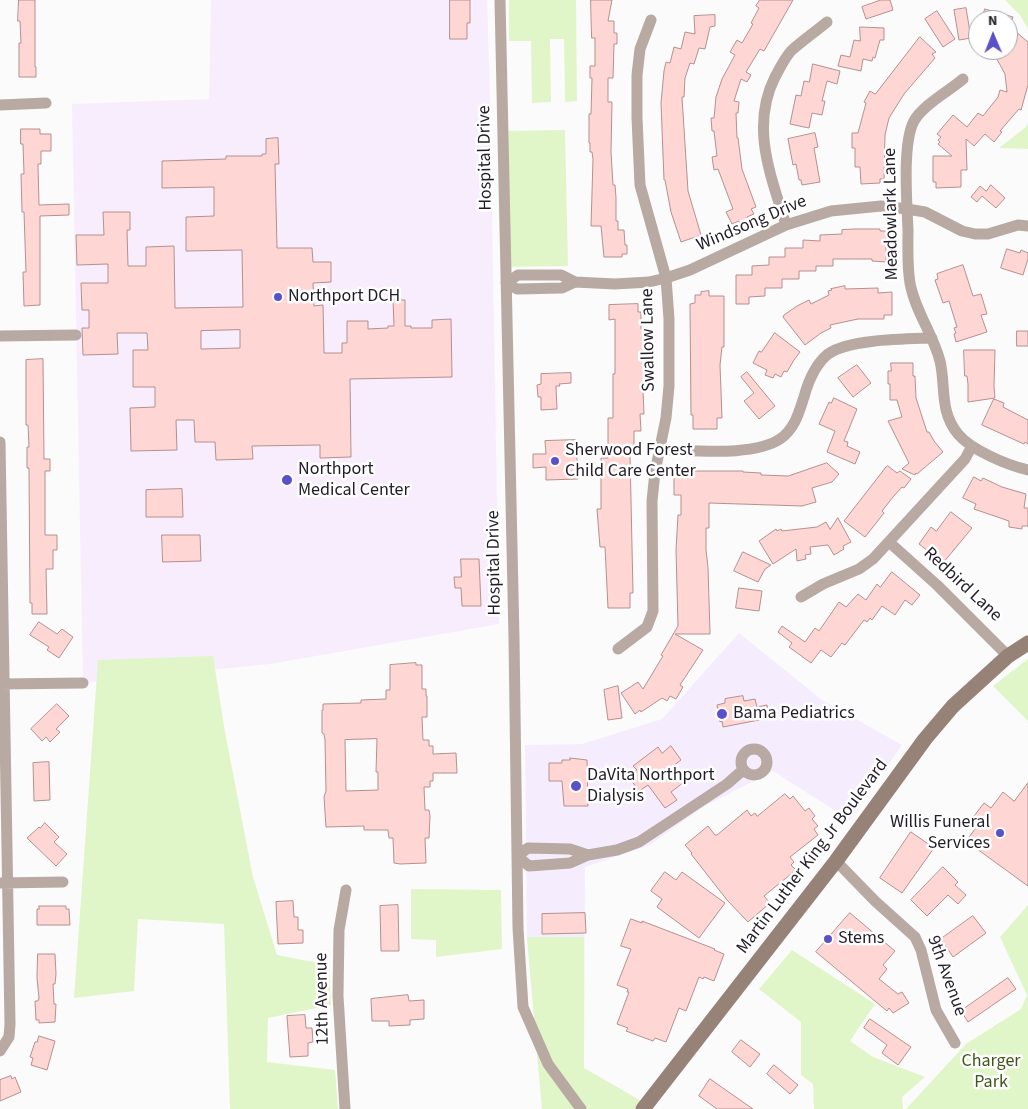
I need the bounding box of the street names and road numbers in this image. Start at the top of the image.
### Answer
street label: Hospital Drive [474,105,498,211]
street label: Meadowlark Lane [880,148,904,280]
street label: Windsong Drive [694,191,810,257]
street label: Swallow Lane [637,288,661,392]
street label: Hospital Drive [483,510,507,616]
street label: Redbird Lane [918,543,1006,627]
street label: Martin Luther King Jr Boulevard [733,755,893,959]
street label: 9th Avenue [922,933,970,1019]
street label: 12th Avenue [311,952,335,1046]

